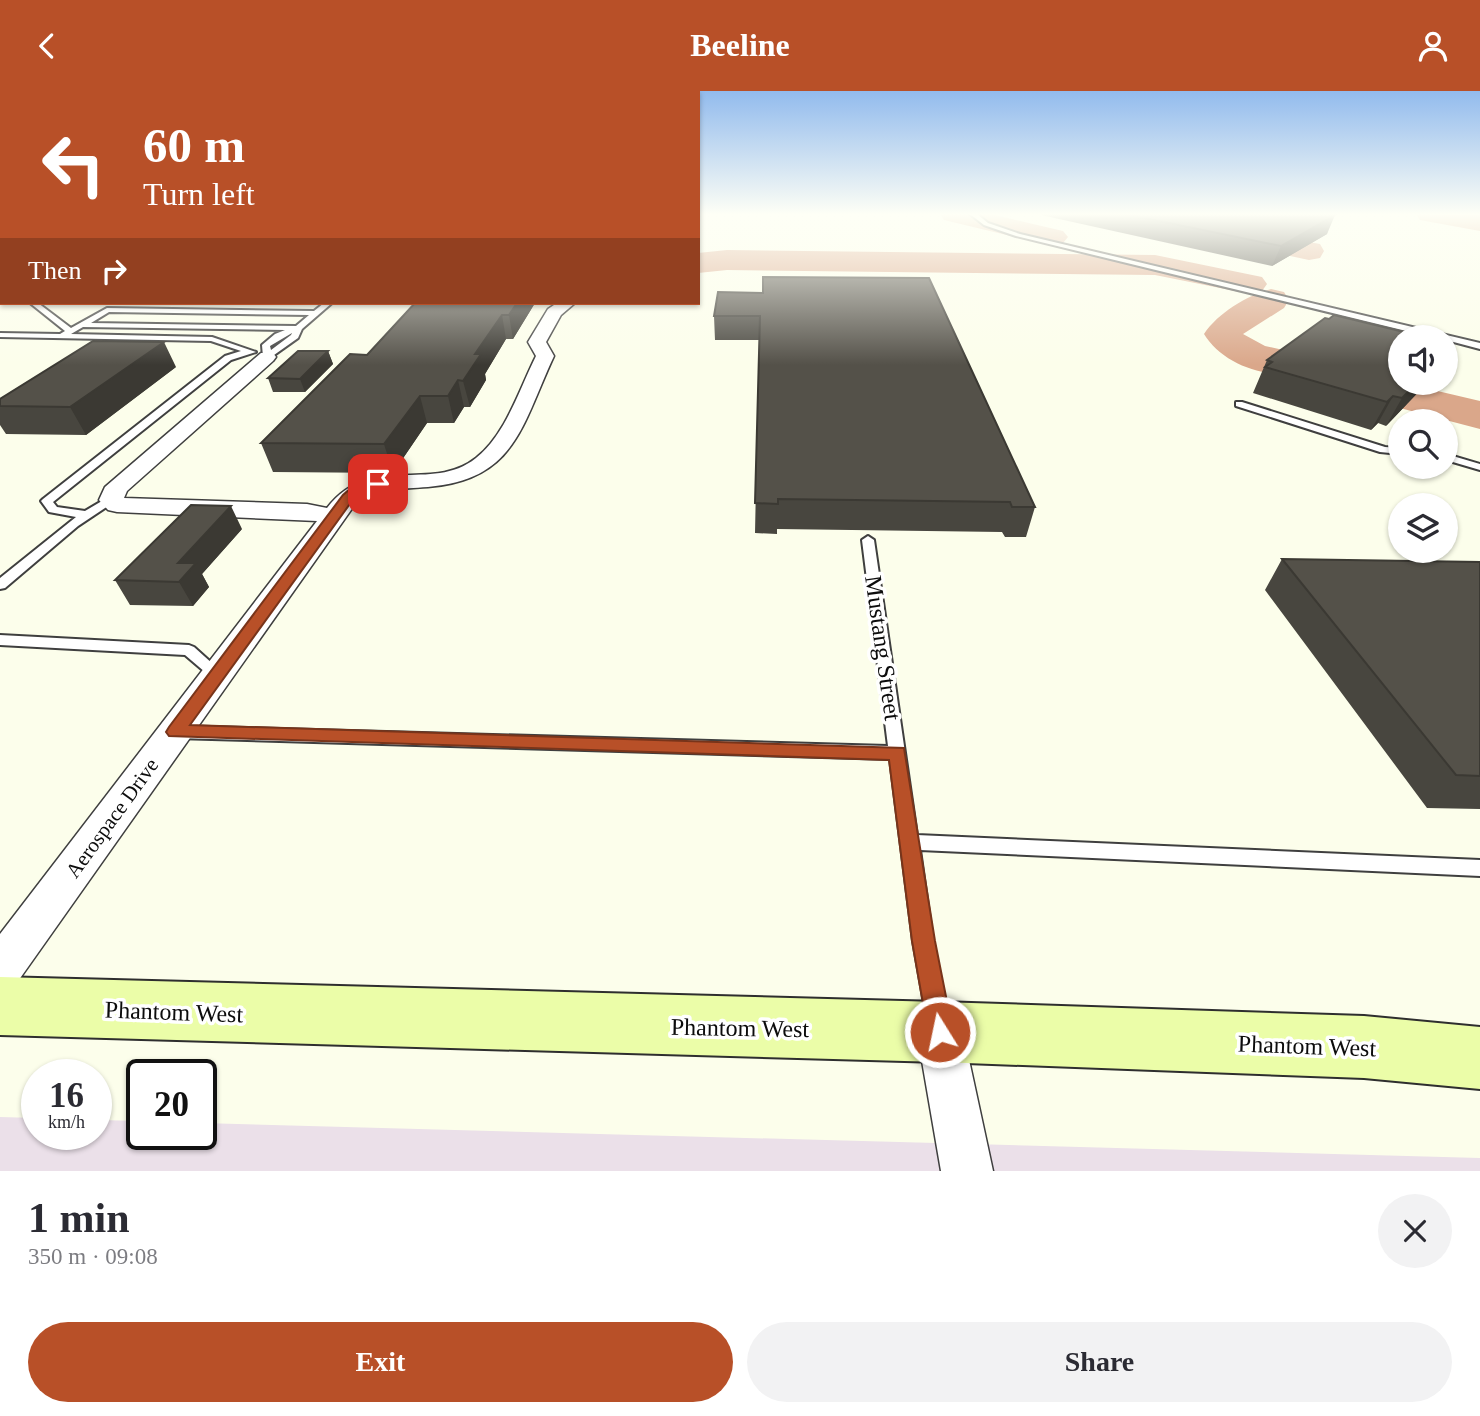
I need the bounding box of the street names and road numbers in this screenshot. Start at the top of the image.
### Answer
street label: Mustang Street [860,574,906,722]
street label: Aerospace Drive [61,754,163,882]
street label: Phantom West [104,997,244,1027]
street label: Phantom West [671,1014,810,1042]
street label: Phantom West [1237,1031,1377,1061]

